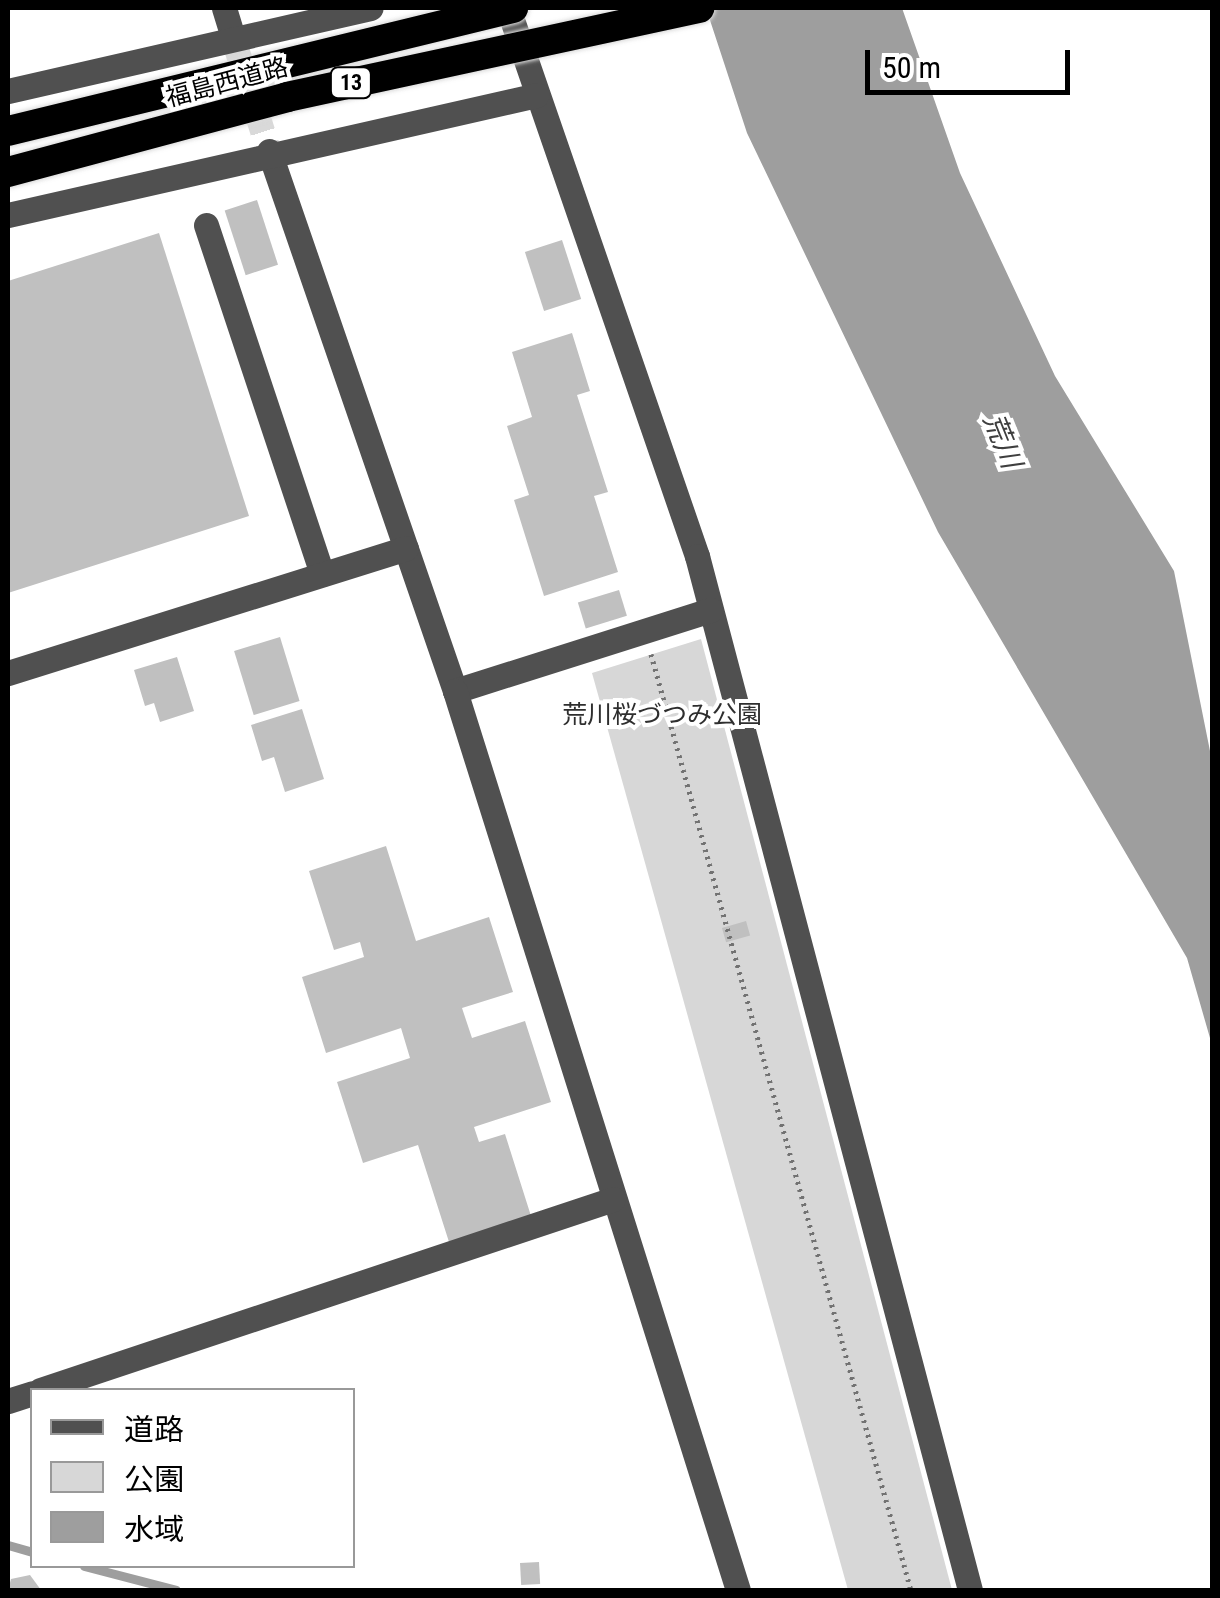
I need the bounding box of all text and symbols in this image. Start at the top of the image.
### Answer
scale bar [870,30,1075,92]
text: 50 m [882,50,941,85]
street label: 福島西道路 [163,52,291,114]
road number: 13 [328,66,374,100]
water label: 荒川 [976,409,1028,473]
park label: 荒川桜づつみ公園 [562,700,762,730]
legend [30,1388,355,1568]
text: 道路 [124,1412,184,1447]
text: 公園 [124,1462,184,1497]
text: 水域 [124,1512,184,1547]

